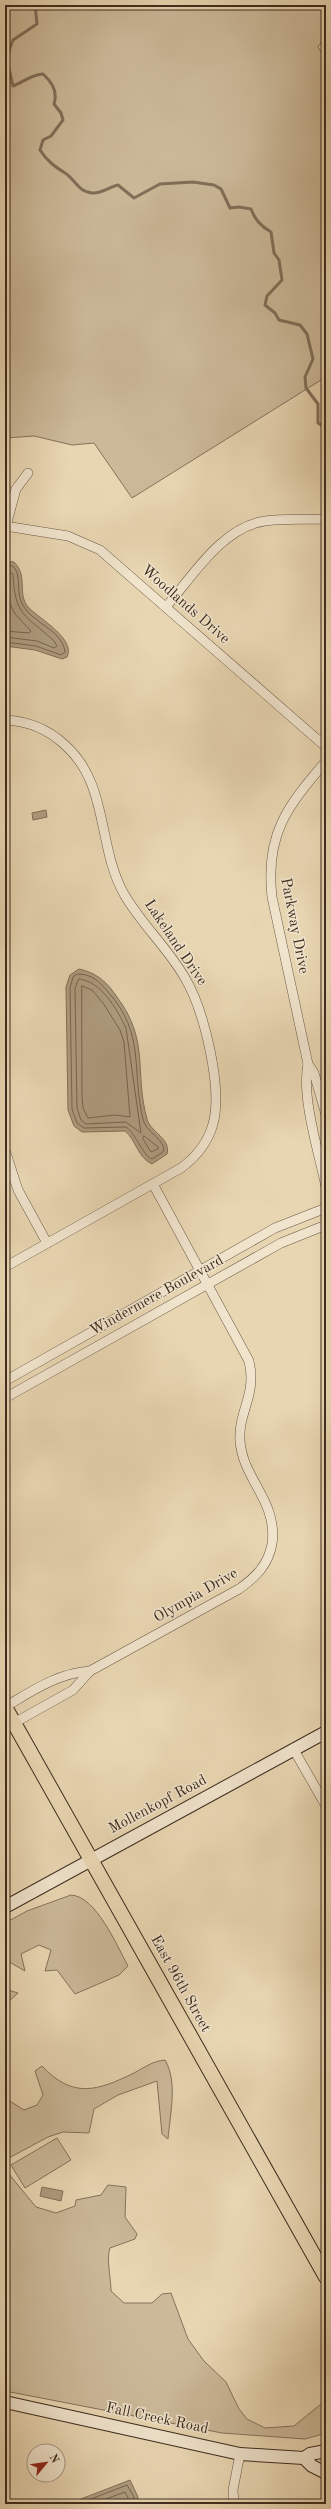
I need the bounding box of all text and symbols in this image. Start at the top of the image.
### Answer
street label: Woodlands Drive [138,563,232,647]
street label: Parkway Drive [277,877,311,975]
street label: Lakeland Drive [141,897,209,989]
street label: Windermere Boulevard [88,1253,226,1339]
street label: Olympia Drive [152,1566,240,1626]
street label: Mollenkopf Road [106,1773,210,1837]
street label: East 96th Street [147,1933,213,2035]
street label: Fall Creek Road [104,2401,210,2437]
north arrow [26,2443,66,2483]
text: N [47,2453,61,2466]

